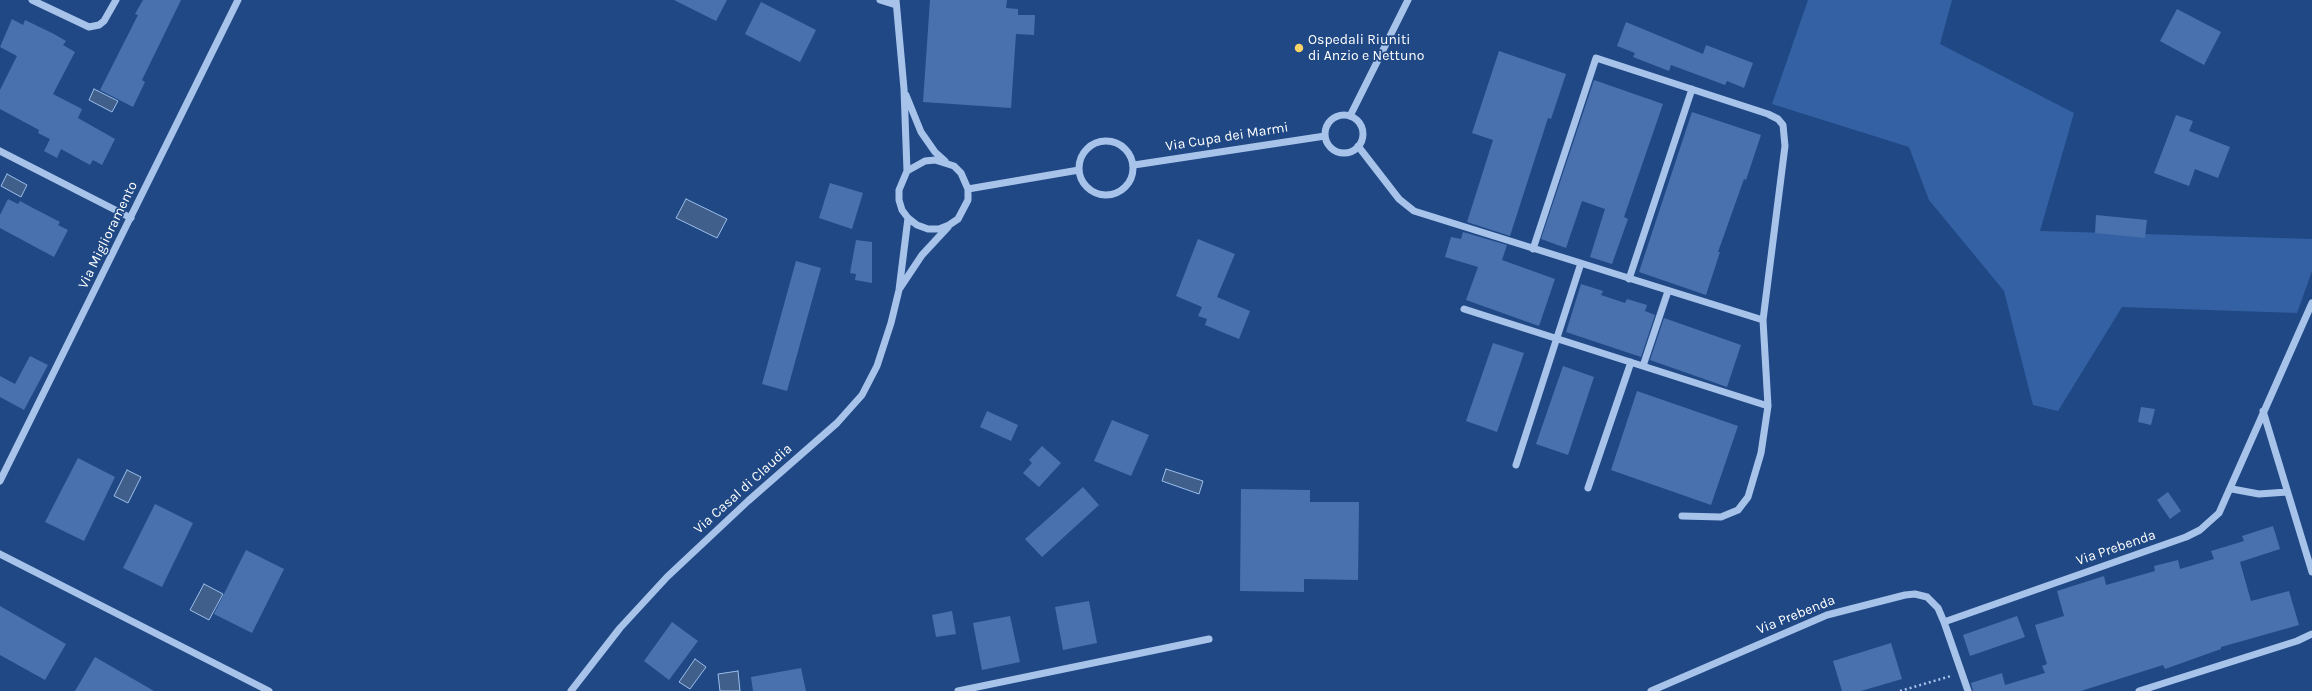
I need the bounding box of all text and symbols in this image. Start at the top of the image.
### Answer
place label: Ospedali Riuniti di Anzio e Nettuno [1308,32,1424,64]
marker: Ospedali Riuniti di Anzio e Nettuno [1293,42,1305,54]
street label: Via Cupa dei Marmi [1164,119,1290,155]
street label: Via Miglioramento [75,179,141,291]
street label: Via Casal di Claudia [690,440,796,538]
street label: Via Prebenda [2074,527,2158,569]
street label: Via Prebenda [1754,592,1838,638]

